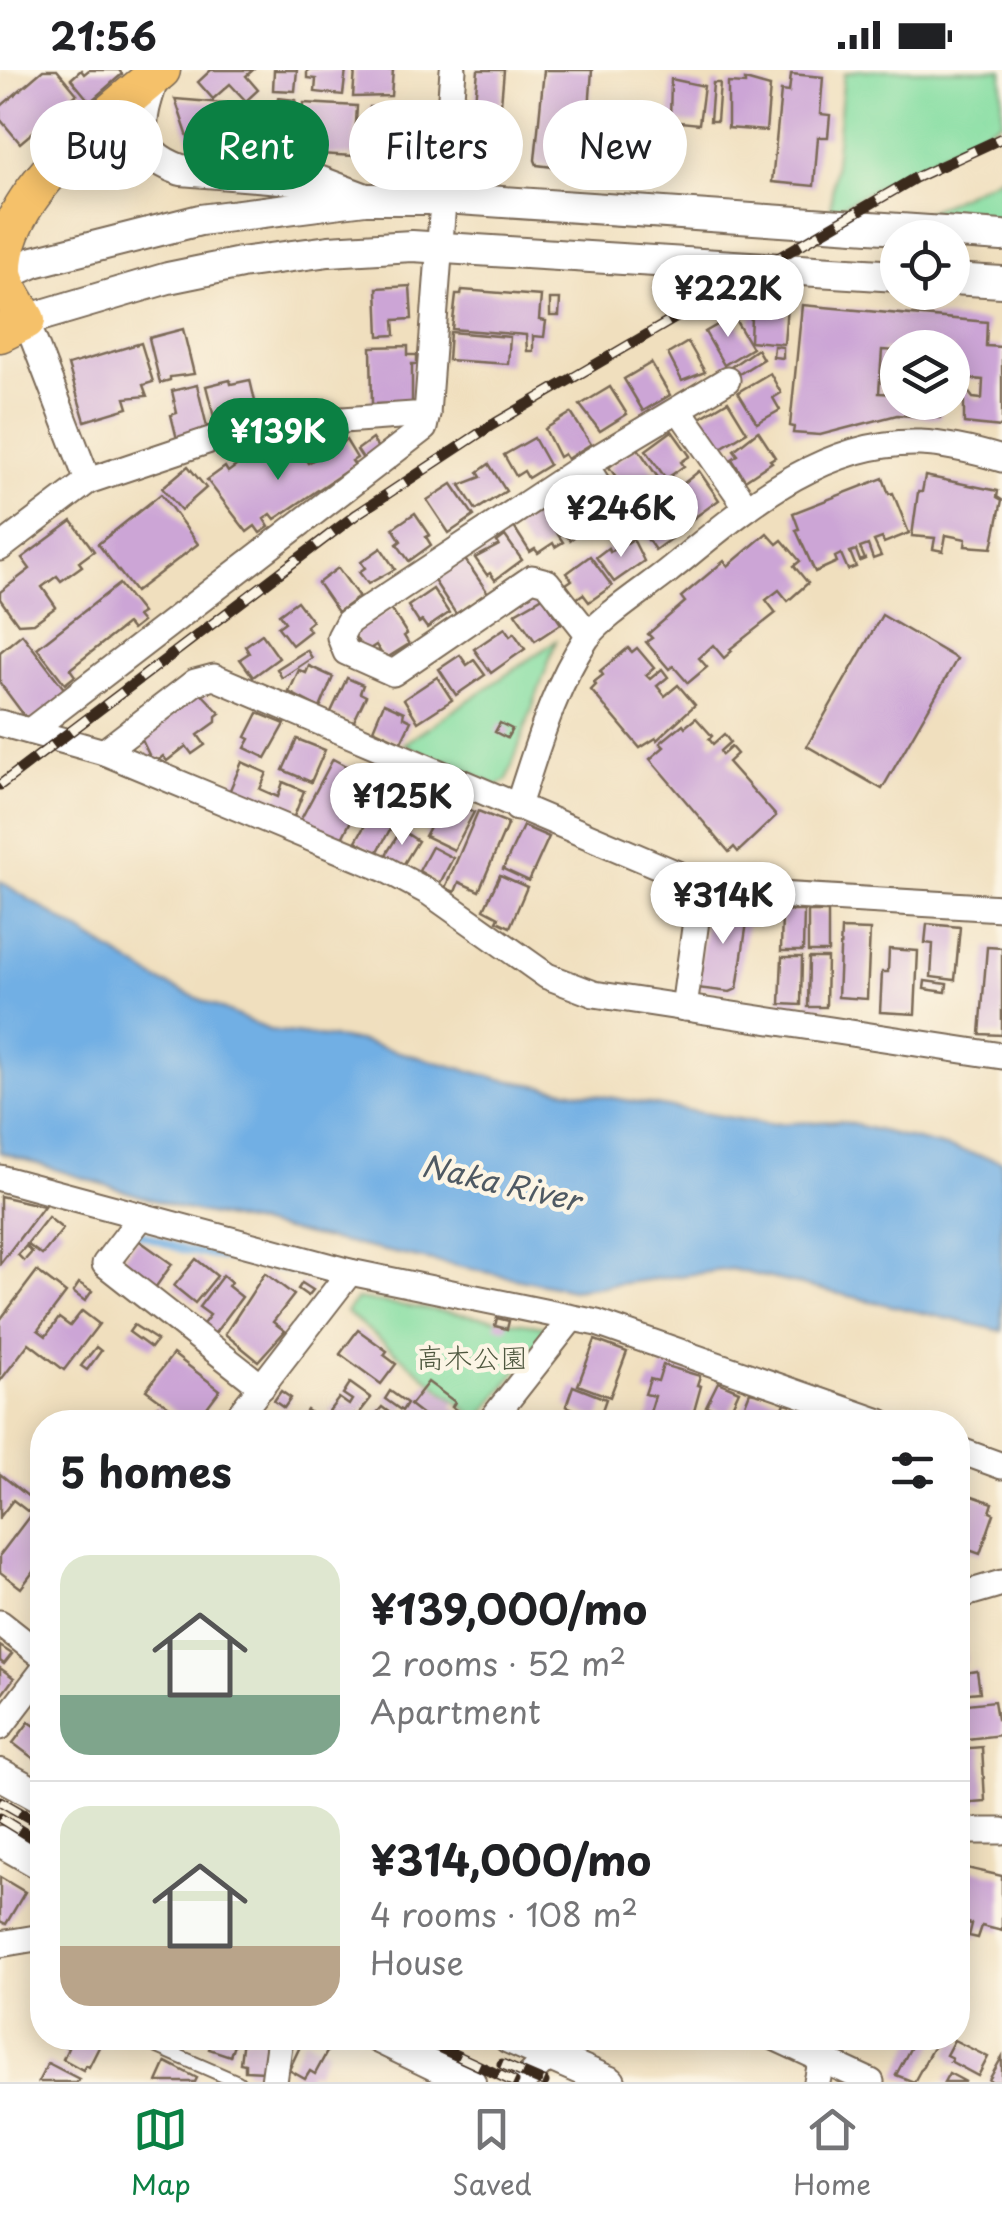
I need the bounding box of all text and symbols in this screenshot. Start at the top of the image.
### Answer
text: 21:56 [50,7,157,64]
chip: Buy [30,100,163,190]
chip: Rent [183,100,329,190]
chip: Filters [349,100,523,190]
chip: New [543,100,687,190]
map controls [880,220,970,420]
button: locate [880,220,970,310]
pin: ¥222K [658,255,798,340]
text: ¥222K [674,263,782,311]
button: layers [880,330,970,420]
pin: ¥139K [208,398,348,483]
text: ¥139K [230,406,326,454]
pin: ¥246K [551,475,691,560]
text: ¥246K [566,483,676,531]
pin: ¥125K [332,763,472,848]
text: ¥125K [352,771,452,819]
pin: ¥314K [653,862,793,947]
text: ¥314K [672,870,774,918]
water label: Naka River [418,1142,589,1223]
park label: 高木公園 [416,1335,528,1378]
text: 5 homes [60,1439,232,1502]
icon: filters [885,1443,940,1498]
text: ¥139,000/mo [370,1576,647,1639]
icon: home [140,1595,260,1715]
text: 2 rooms · 52 m² [370,1639,626,1687]
text: Apartment [370,1687,541,1735]
text: ¥314,000/mo [370,1827,651,1890]
icon: home [140,1846,260,1966]
text: 4 rooms · 108 m² [370,1890,638,1938]
text: House [370,1938,464,1986]
tab: Map [131,2102,191,2205]
tab: Saved [452,2102,532,2205]
tab: Home [793,2102,871,2205]

